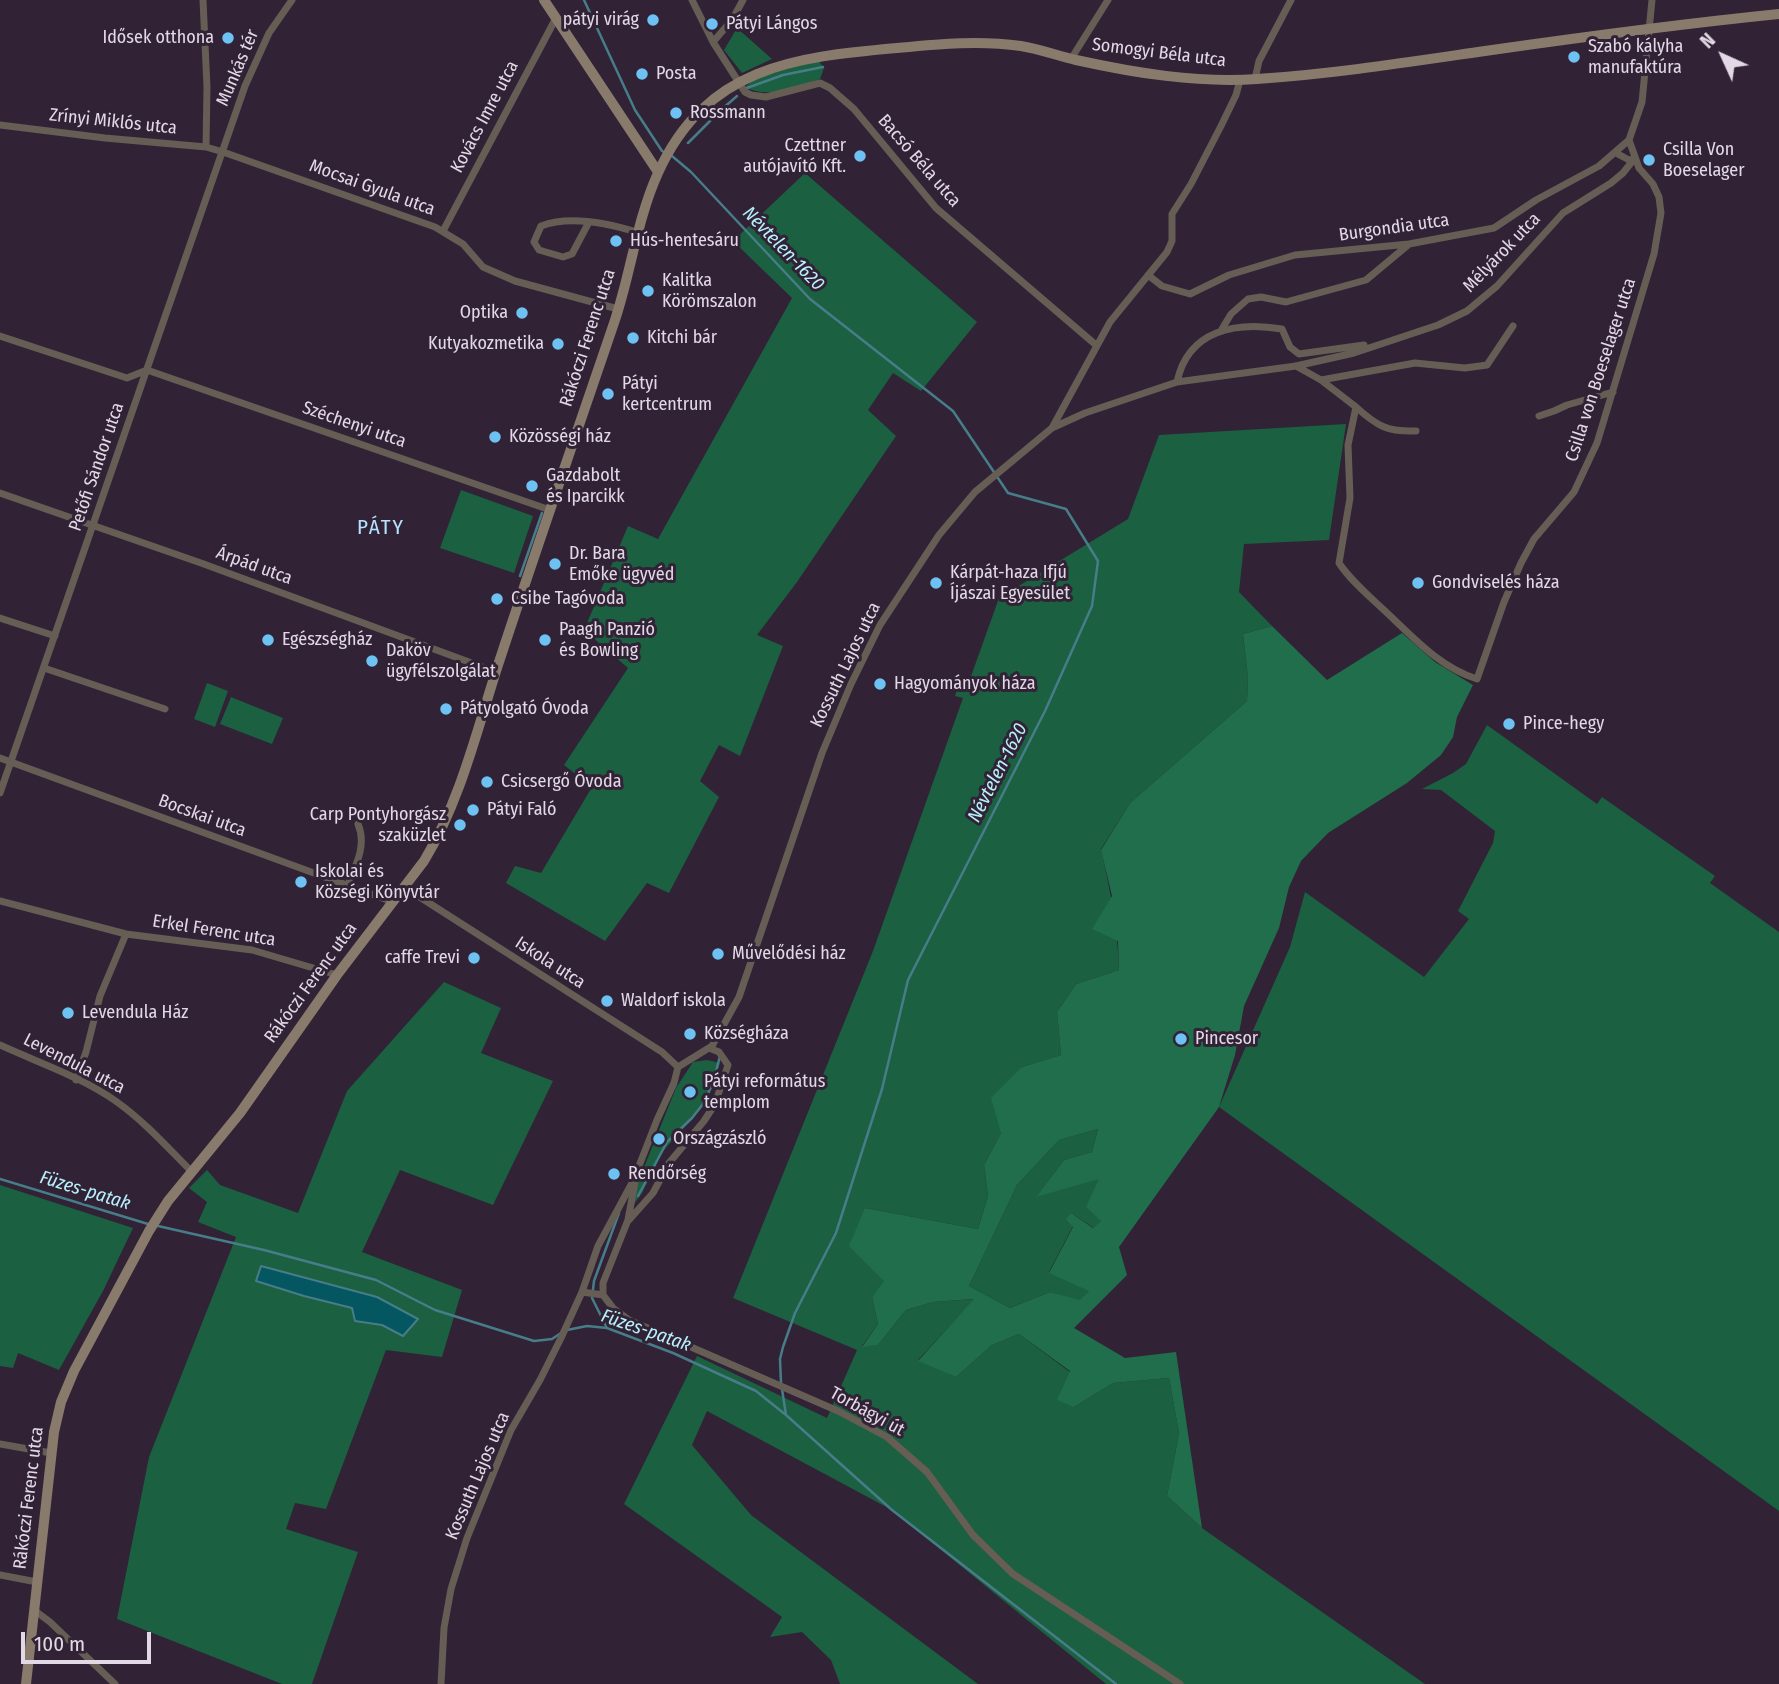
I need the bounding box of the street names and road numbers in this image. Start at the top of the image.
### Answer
street label: Munkás tér [212,26,264,110]
street label: Somogyi Béla utca [1091,34,1227,72]
street label: Kovács Imre utca [446,57,524,177]
street label: Zrínyi Miklós utca [48,105,178,139]
street label: Bacsó Béla utca [873,110,965,212]
street label: Mocsai Gyula utca [306,155,438,221]
street label: Mélyárok utca [1459,209,1545,297]
street label: Burgondia utca [1338,210,1450,246]
street label: Rákóczi Ferenc utca [556,267,620,409]
street label: Csilla von Boeselager utca [1561,275,1641,465]
street label: Széchenyi utca [299,397,409,453]
street label: Petőfi Sándor utca [65,400,129,534]
street label: Árpád utca [213,542,295,590]
street label: Kossuth Lajos utca [806,599,886,731]
street label: Bocskai utca [155,790,249,842]
street label: Erkel Ferenc utca [151,911,277,951]
street label: Rákóczi Ferenc utca [260,919,362,1047]
street label: Iskola utca [511,932,589,994]
street label: Levendula utca [20,1029,128,1099]
street label: Torbágyi út [826,1383,908,1441]
street label: Kossuth Lajos utca [441,1409,515,1543]
street label: Rákóczi Ferenc utca [10,1426,48,1570]

